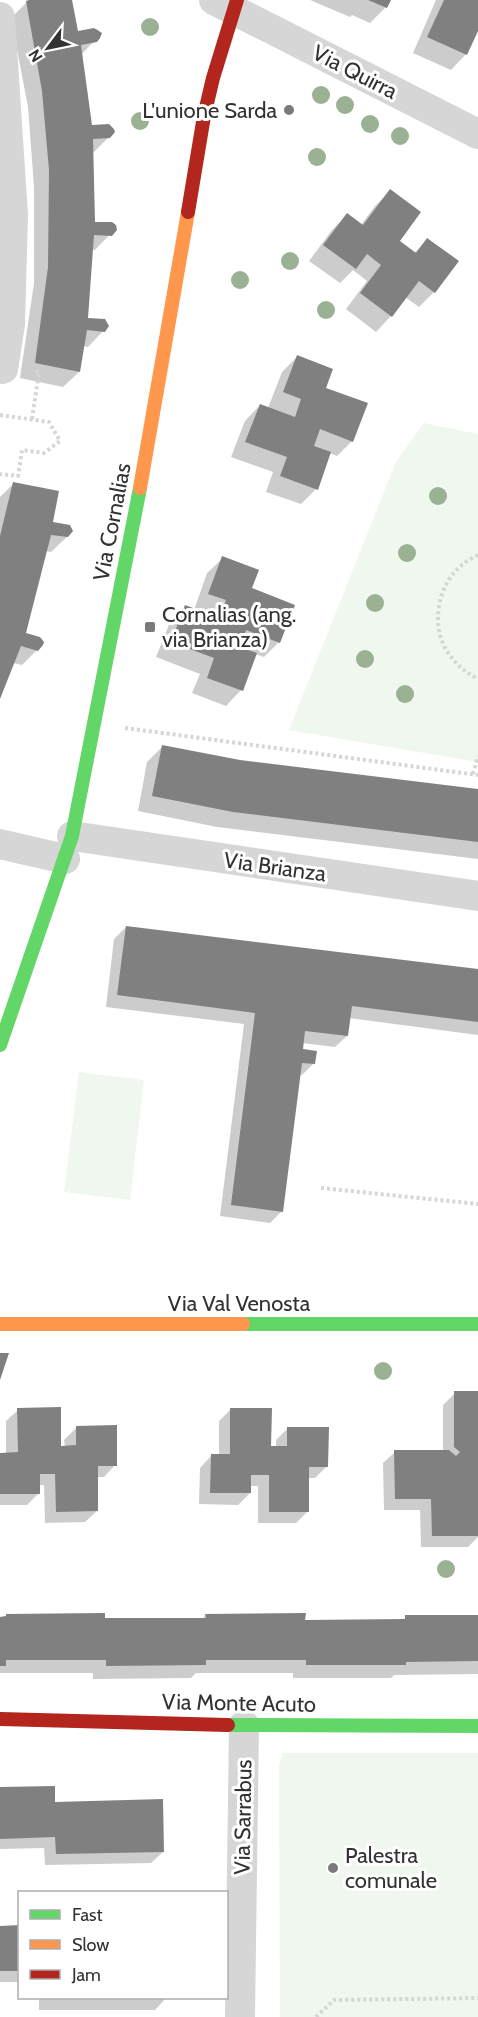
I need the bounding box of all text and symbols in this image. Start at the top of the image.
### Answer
north arrow [18,18,78,78]
street label: Via Quirra [308,39,402,105]
text: N [25,46,47,66]
place label: L'unione Sarda [142,97,277,124]
marker: L'unione Sarda [282,103,296,117]
street label: Via Cornalias [87,461,137,583]
place label: Cornalias (ang. via Brianza) [162,601,296,653]
marker: Cornalias (ang. via Brianza) [143,620,157,634]
street label: Via Brianza [222,846,328,888]
street label: Via Val Venosta [168,1290,311,1317]
street label: Via Monte Acuto [162,1688,316,1718]
street label: Via Sarrabus [228,1759,258,1875]
place label: Palestra comunale [345,1842,437,1894]
marker: Palestra comunale [326,1861,340,1875]
legend [18,1891,228,1999]
text: Fast [72,1904,103,1926]
text: Slow [72,1934,109,1956]
text: Jam [71,1964,101,1986]

